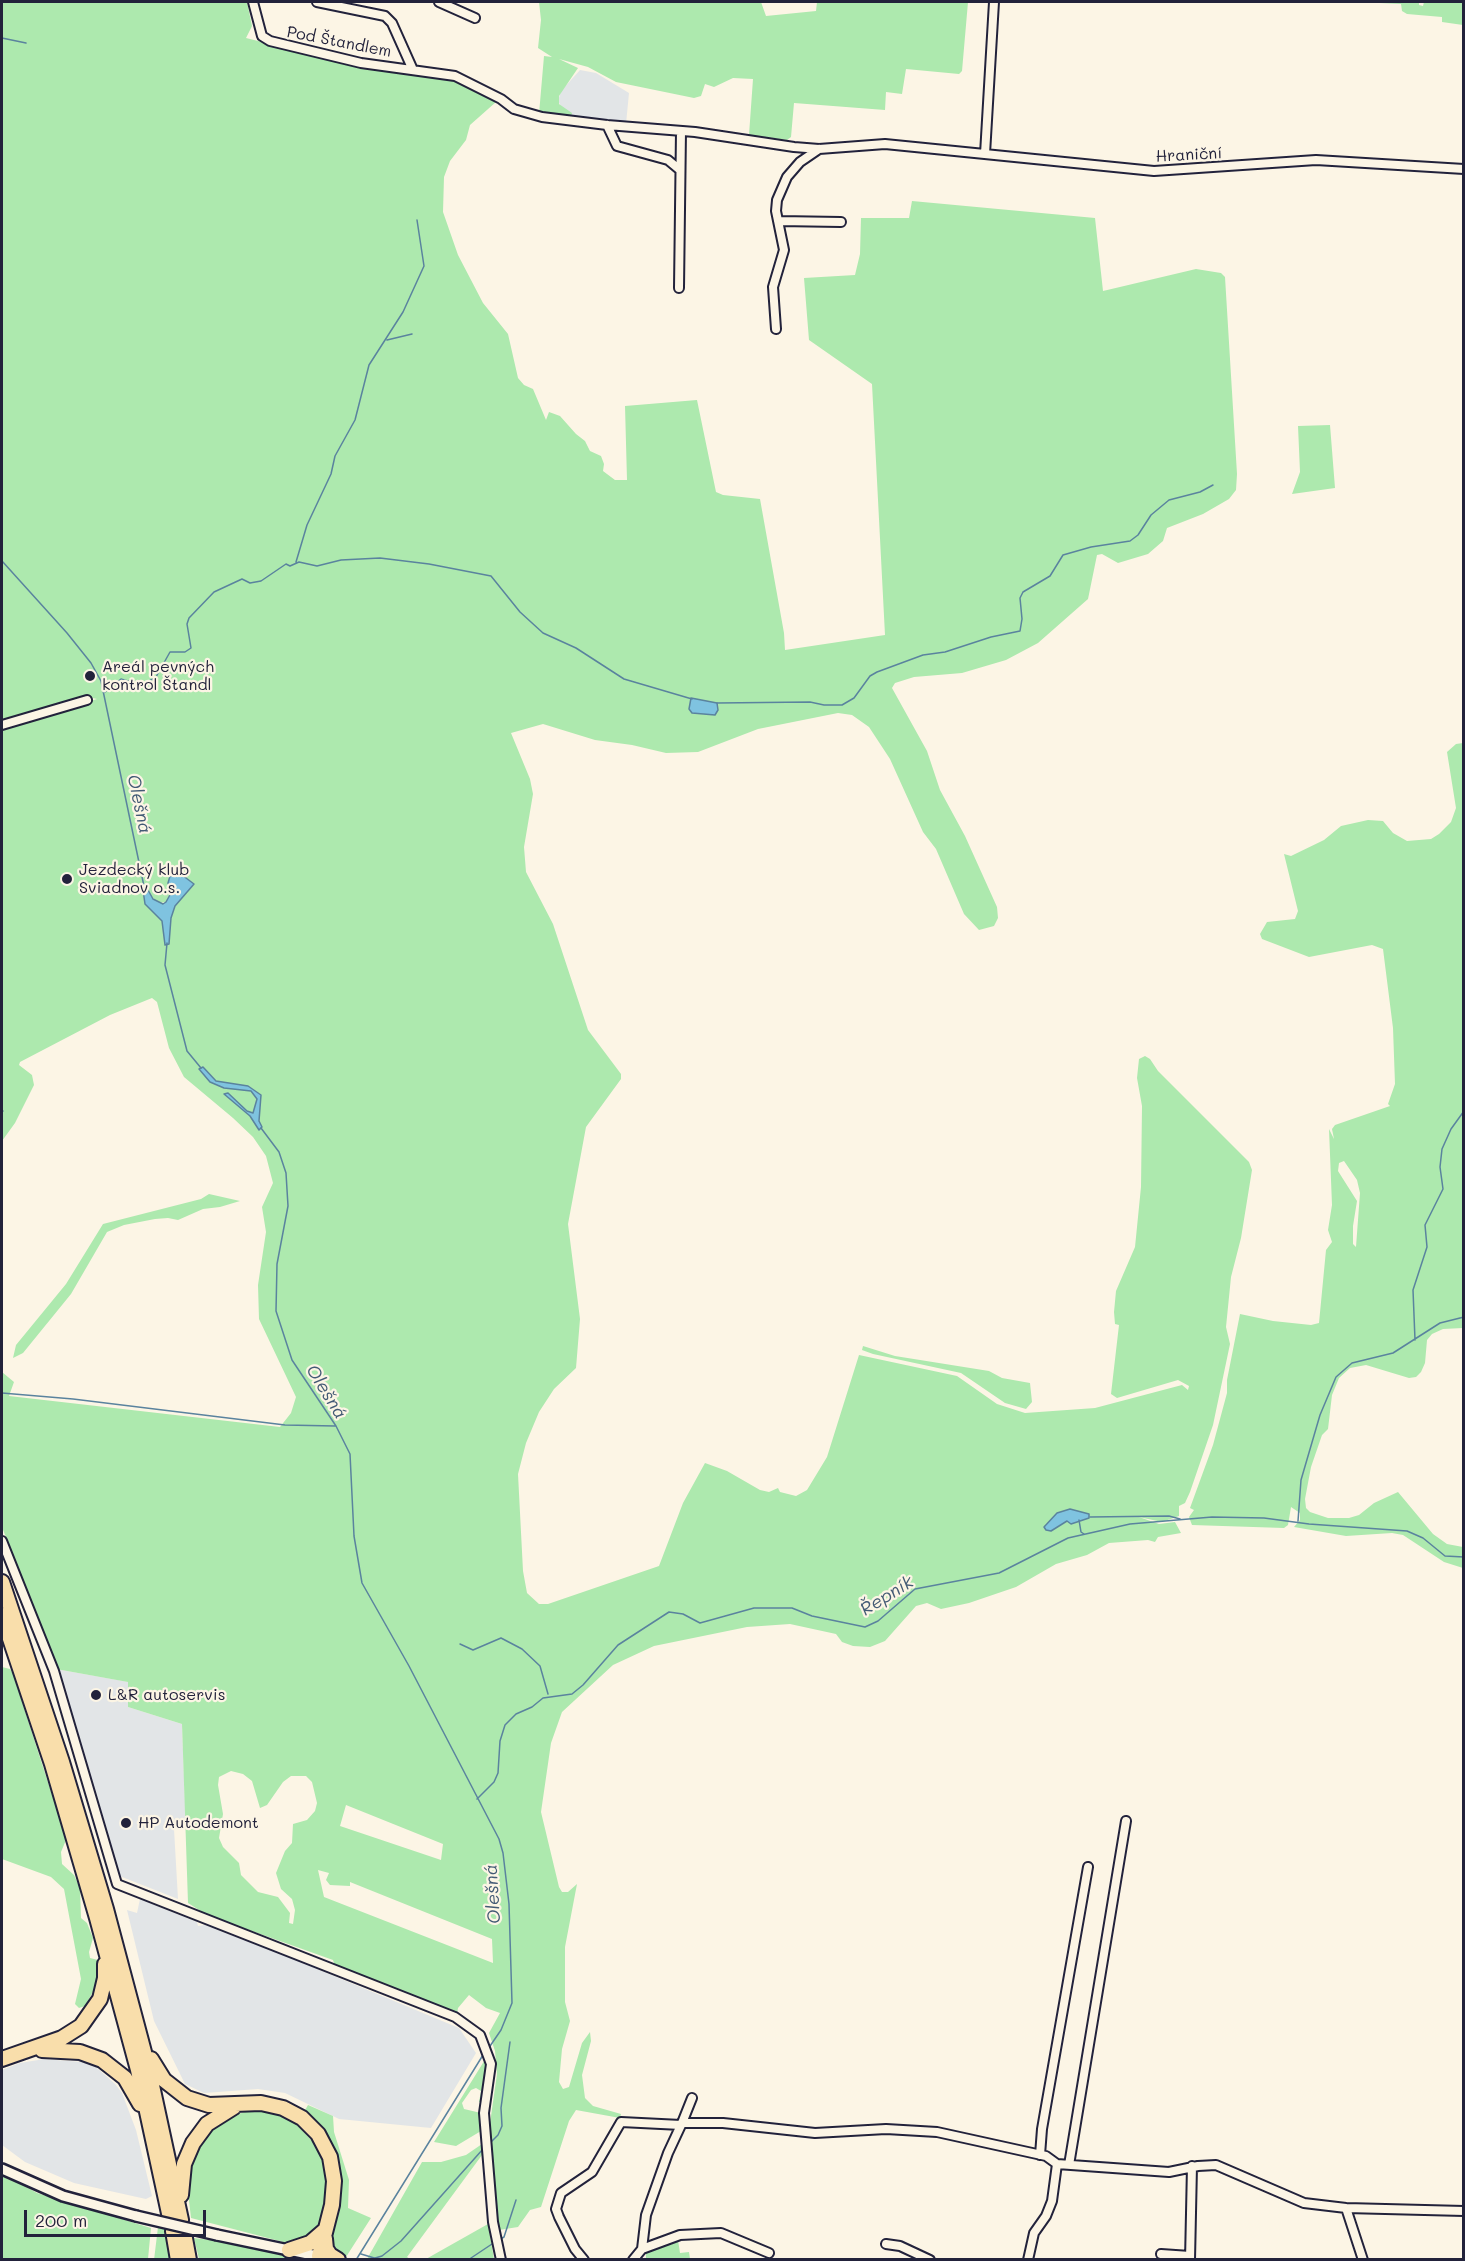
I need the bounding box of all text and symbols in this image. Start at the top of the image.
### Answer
street label: Pod Štandlem [285,22,393,62]
street label: Hraniční [1155,144,1223,166]
place label: Areál pevných kontrol Štandl [102,657,214,695]
marker: Areál pevných kontrol Štandl [83,669,97,683]
water label: Olešná [122,772,156,836]
place label: Jezdecký klub Sviadnov o.s. [79,860,189,898]
marker: Jezdecký klub Sviadnov o.s. [60,872,74,886]
water label: Olešná [301,1361,351,1423]
water label: Řepník [856,1571,918,1621]
place label: L&R autoservis [108,1685,225,1705]
marker: L&R autoservis [89,1688,103,1702]
place label: HP Autodemont [138,1813,259,1833]
marker: HP Autodemont [119,1816,133,1830]
water label: Olešná [480,1863,506,1925]
scale bar [27,2198,208,2236]
text: 200 m [35,2208,87,2232]

